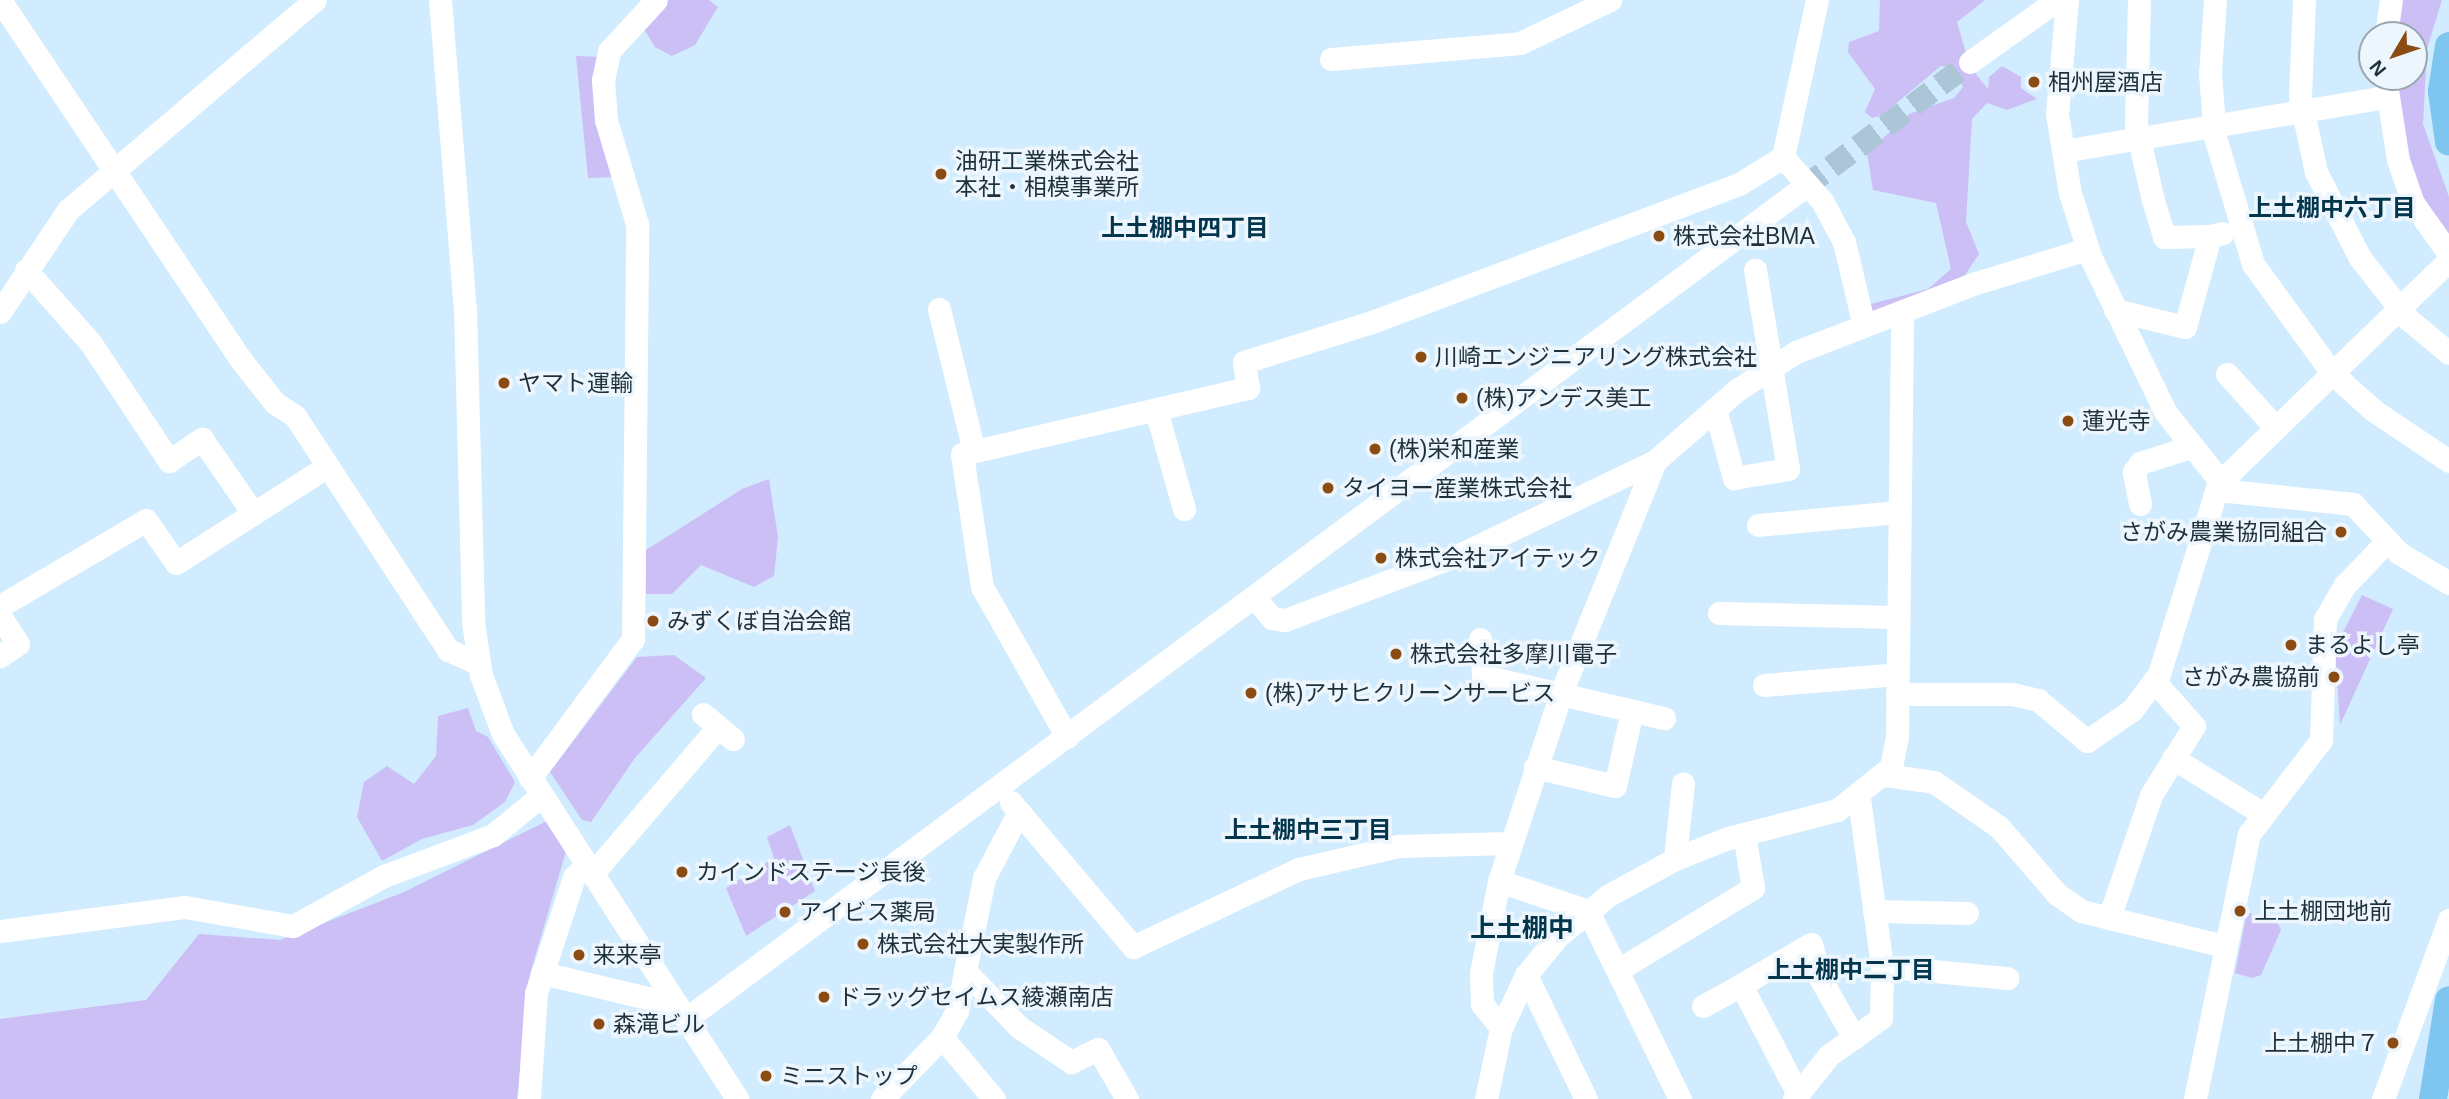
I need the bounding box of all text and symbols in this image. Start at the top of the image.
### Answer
north arrow [2358,21,2428,91]
text: N [2365,56,2390,80]
place label: 相州屋酒店 [2048,68,2163,96]
marker: 相州屋酒店 [2026,74,2042,90]
place label: 油研工業株式会社 本社・相模事業所 [955,147,1139,201]
marker: 油研工業株式会社 本社・相模事業所 [933,166,949,182]
district label: 上土棚中六丁目 [2248,194,2416,222]
district label: 上土棚中四丁目 [1101,214,1269,242]
place label: 株式会社BMA [1673,222,1815,250]
marker: 株式会社BMA [1651,228,1667,244]
place label: 川崎エンジニアリング株式会社 [1435,343,1757,371]
marker: 川崎エンジニアリング株式会社 [1413,349,1429,365]
place label: ヤマト運輸 [518,369,633,397]
marker: ヤマト運輸 [496,375,512,391]
place label: (株)アンデス美工 [1476,384,1652,412]
marker: (株)アンデス美工 [1454,390,1470,406]
place label: 蓮光寺 [2082,407,2151,435]
marker: 蓮光寺 [2060,413,2076,429]
place label: (株)栄和産業 [1389,435,1519,463]
marker: (株)栄和産業 [1367,441,1383,457]
place label: タイヨー産業株式会社 [1342,474,1572,502]
marker: タイヨー産業株式会社 [1320,480,1336,496]
place label: さがみ農業協同組合 [2120,518,2327,546]
marker: さがみ農業協同組合 [2333,524,2349,540]
place label: 株式会社アイテック [1395,544,1602,572]
marker: 株式会社アイテック [1373,550,1389,566]
place label: みずくぼ自治会館 [667,607,851,635]
marker: みずくぼ自治会館 [645,613,661,629]
place label: まるよし亭 [2305,631,2420,659]
marker: まるよし亭 [2283,637,2299,653]
place label: 株式会社多摩川電子 [1410,640,1617,668]
marker: 株式会社多摩川電子 [1388,646,1404,662]
place label: さがみ農協前 [2182,663,2320,691]
marker: さがみ農協前 [2326,669,2342,685]
place label: (株)アサヒクリーンサービス [1265,679,1556,707]
marker: (株)アサヒクリーンサービス [1243,685,1259,701]
district label: 上土棚中三丁目 [1224,816,1392,844]
place label: カインドステージ長後 [696,858,926,886]
marker: カインドステージ長後 [674,864,690,880]
place label: 上土棚団地前 [2254,897,2392,925]
place label: アイビス薬局 [799,898,937,926]
marker: 上土棚団地前 [2232,903,2248,919]
marker: アイビス薬局 [777,904,793,920]
district label: 上土棚中 [1470,913,1574,945]
place label: 株式会社大実製作所 [877,930,1084,958]
marker: 株式会社大実製作所 [855,936,871,952]
place label: 来来亭 [593,941,662,969]
marker: 来来亭 [571,947,587,963]
district label: 上土棚中二丁目 [1767,956,1935,984]
place label: ドラッグセイムス綾瀬南店 [838,983,1114,1011]
marker: ドラッグセイムス綾瀬南店 [816,989,832,1005]
place label: 森滝ビル [613,1010,705,1038]
marker: 森滝ビル [591,1016,607,1032]
place label: 上土棚中７ [2264,1029,2379,1057]
marker: 上土棚中７ [2385,1035,2401,1051]
place label: ミニストップ [780,1062,918,1090]
marker: ミニストップ [758,1068,774,1084]

